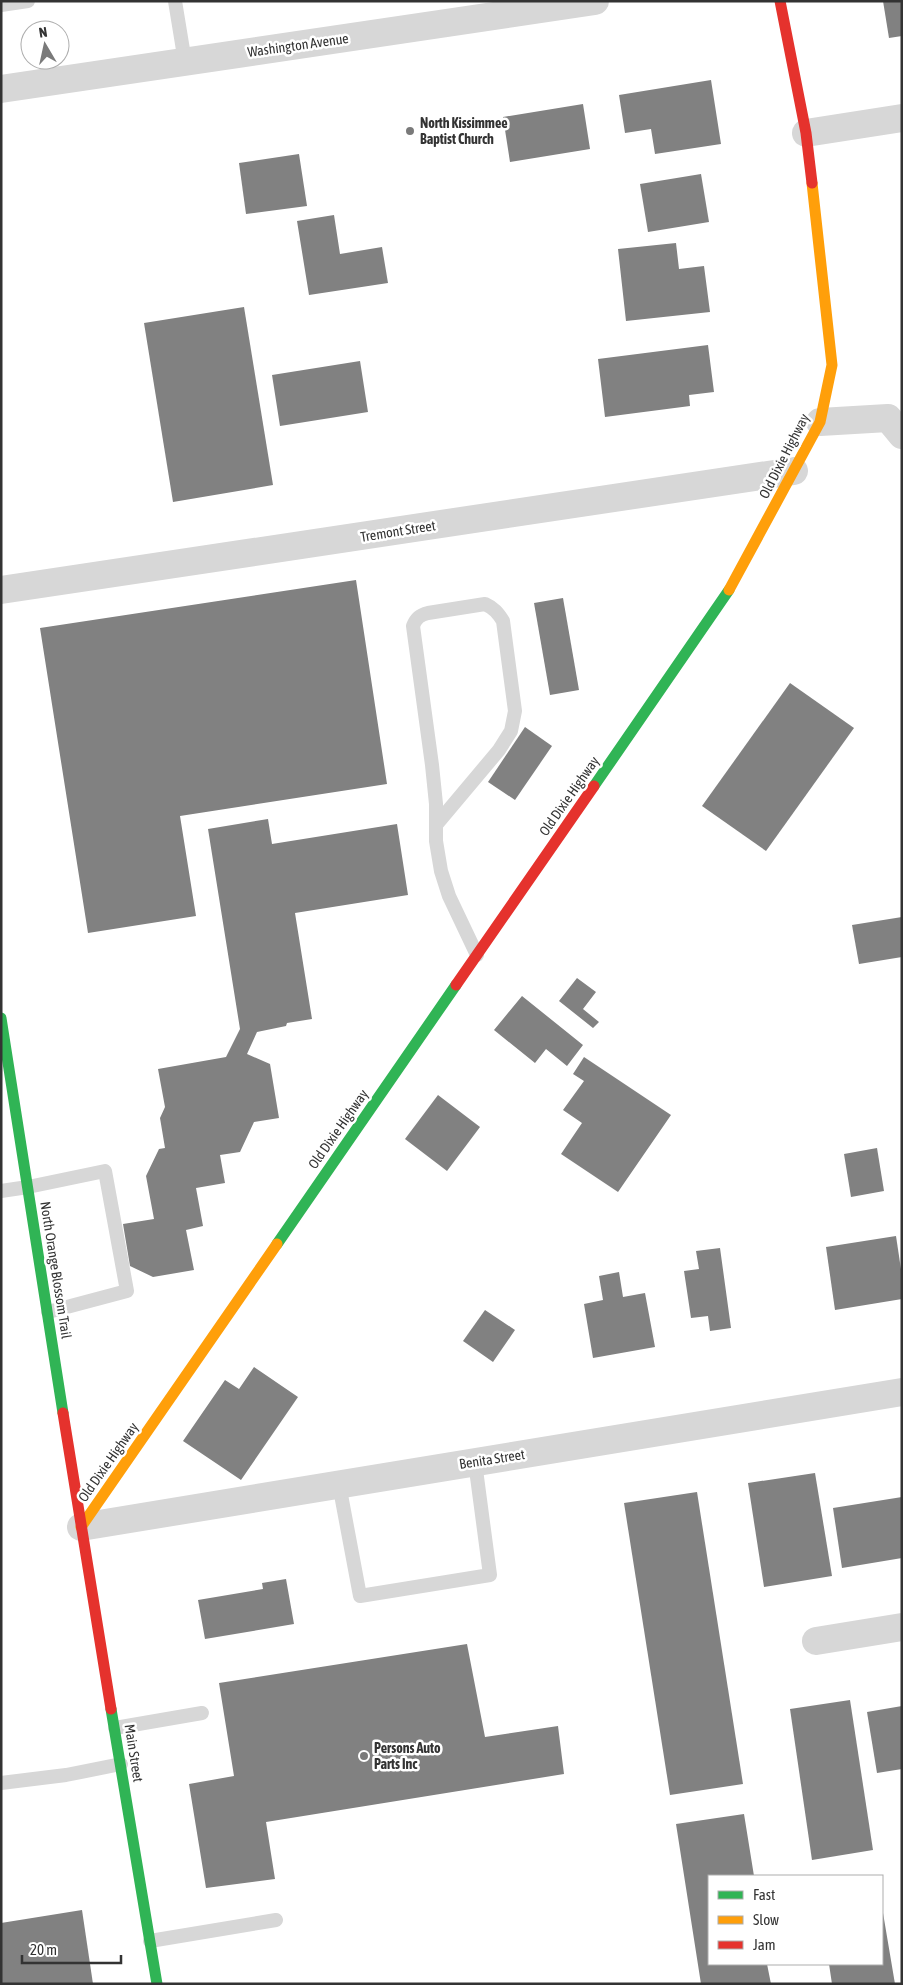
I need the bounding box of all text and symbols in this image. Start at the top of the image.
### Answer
north arrow [20,20,70,70]
text: N [38,24,48,41]
street label: Washington Avenue [246,30,350,60]
place label: North Kissimmee Baptist Church [420,115,508,147]
marker: North Kissimmee Baptist Church [404,125,416,137]
street label: Old Dixie Highway [756,411,812,501]
street label: Tremont Street [359,517,437,545]
street label: Old Dixie Highway [536,753,602,839]
street label: Old Dixie Highway [305,1086,371,1172]
street label: North Orange Blossom Trail [37,1200,75,1340]
street label: Old Dixie Highway [75,1419,141,1505]
street label: Benita Street [458,1446,526,1472]
street label: Main Street [122,1723,146,1783]
place label: Persons Auto Parts Inc [374,1740,441,1772]
marker: Persons Auto Parts Inc [358,1750,370,1762]
legend [708,1875,883,1965]
text: Fast [753,1886,775,1903]
text: Slow [753,1911,779,1928]
scale bar [22,1932,121,1964]
text: Jam [753,1936,776,1953]
text: 20 m [30,1941,57,1958]

